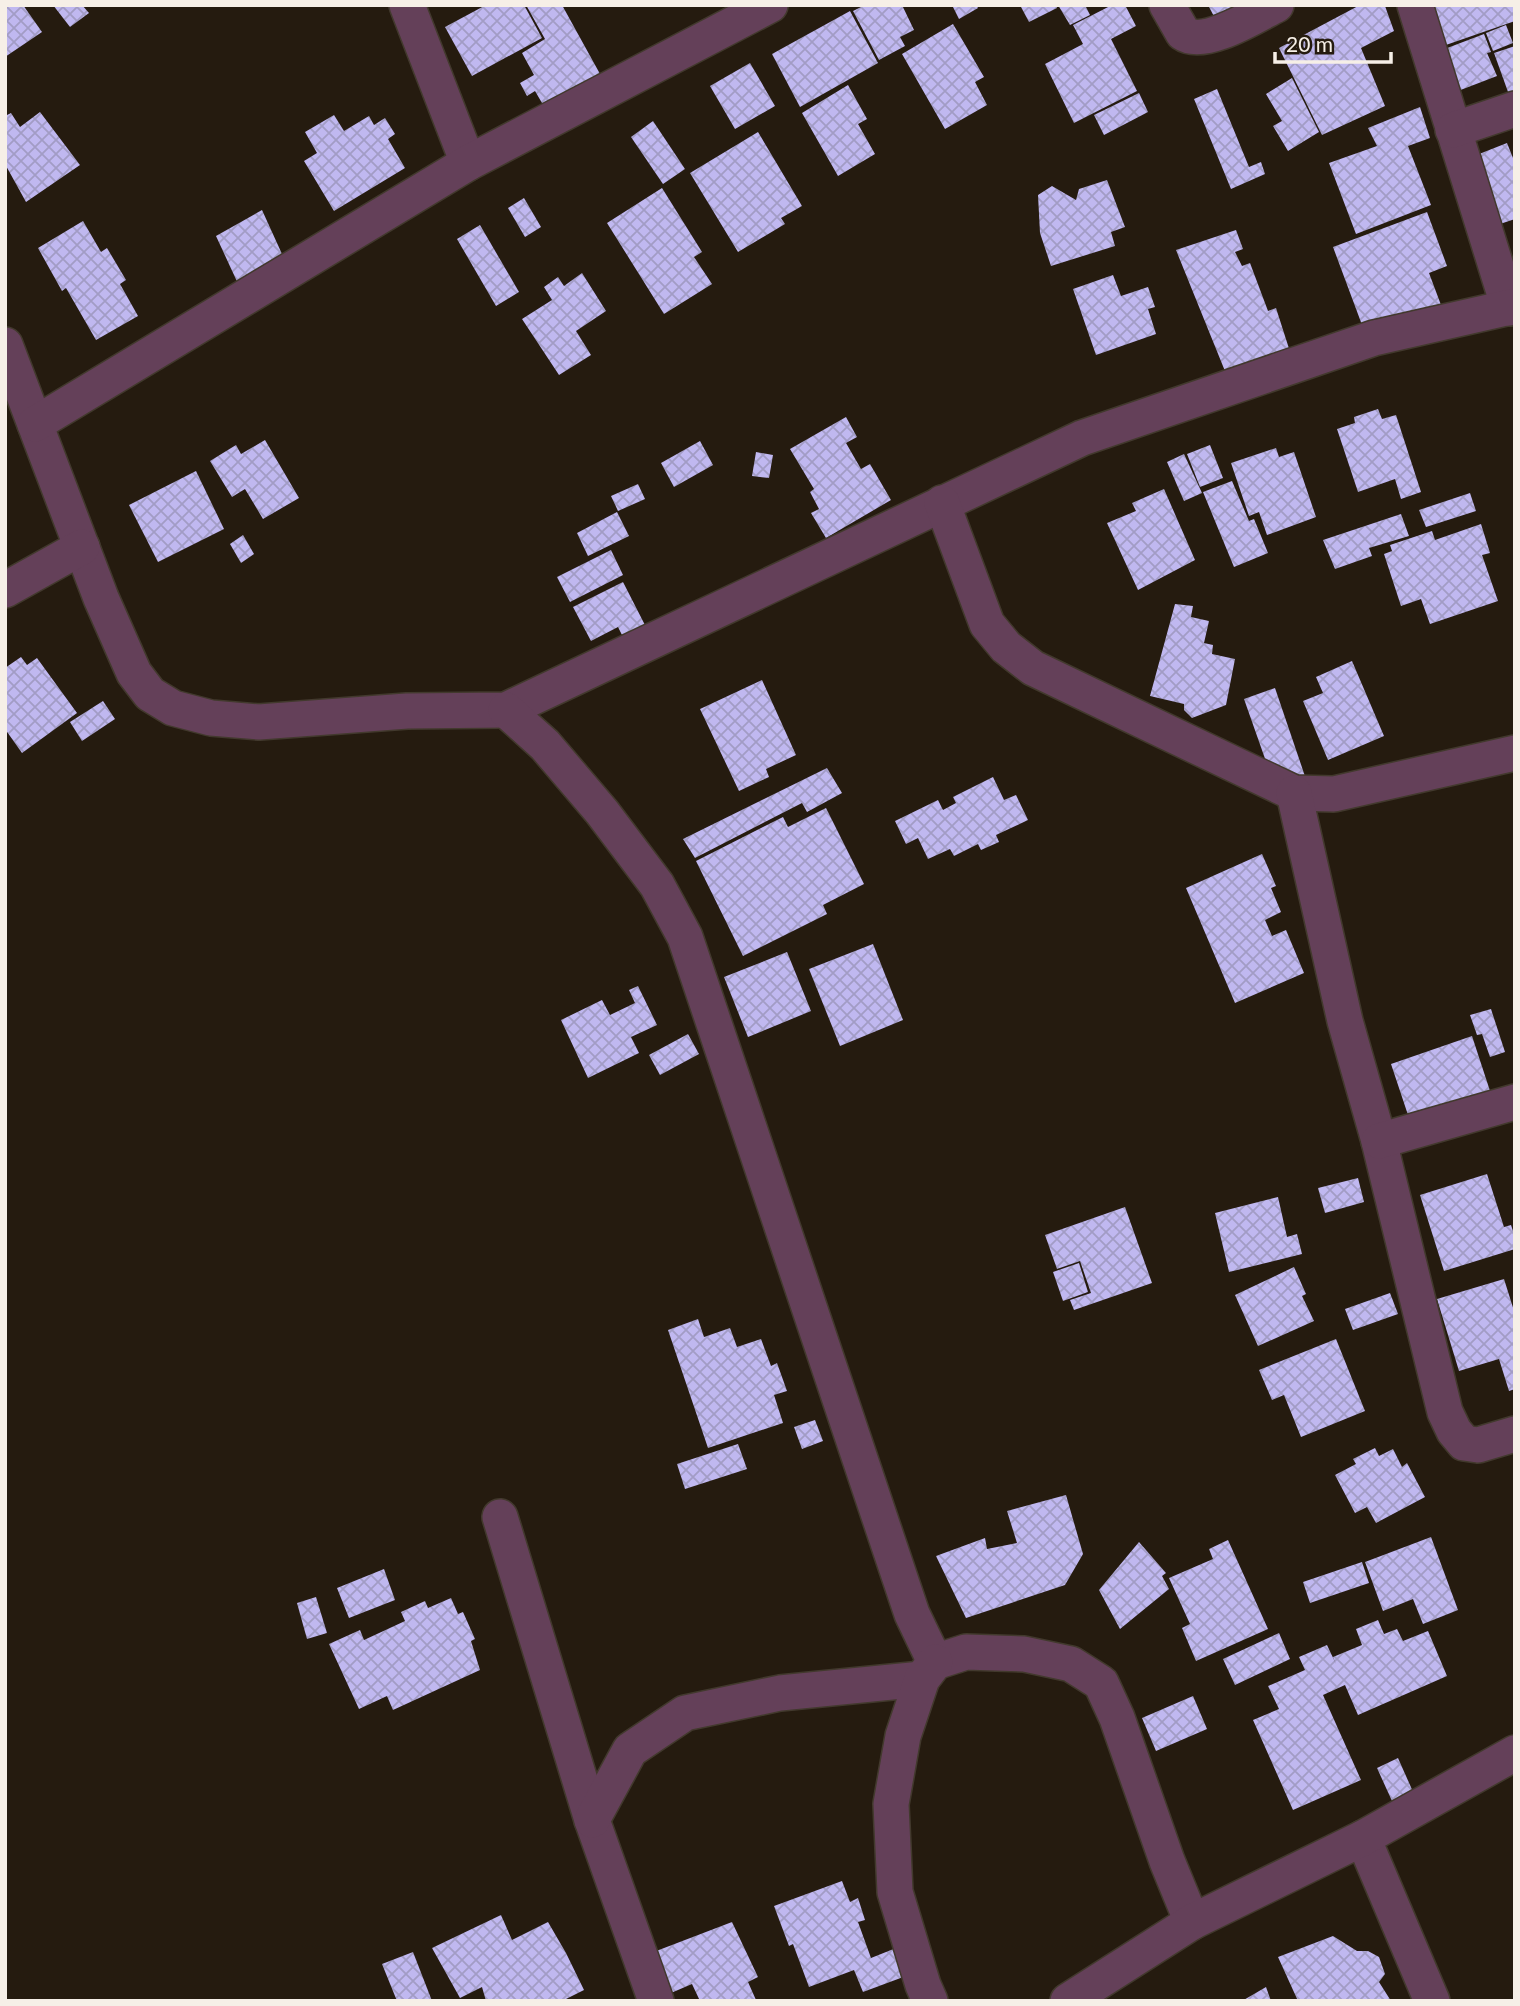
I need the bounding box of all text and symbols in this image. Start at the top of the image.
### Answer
scale bar [1275,21,1390,65]
text: 20 m [1286,31,1333,56]

